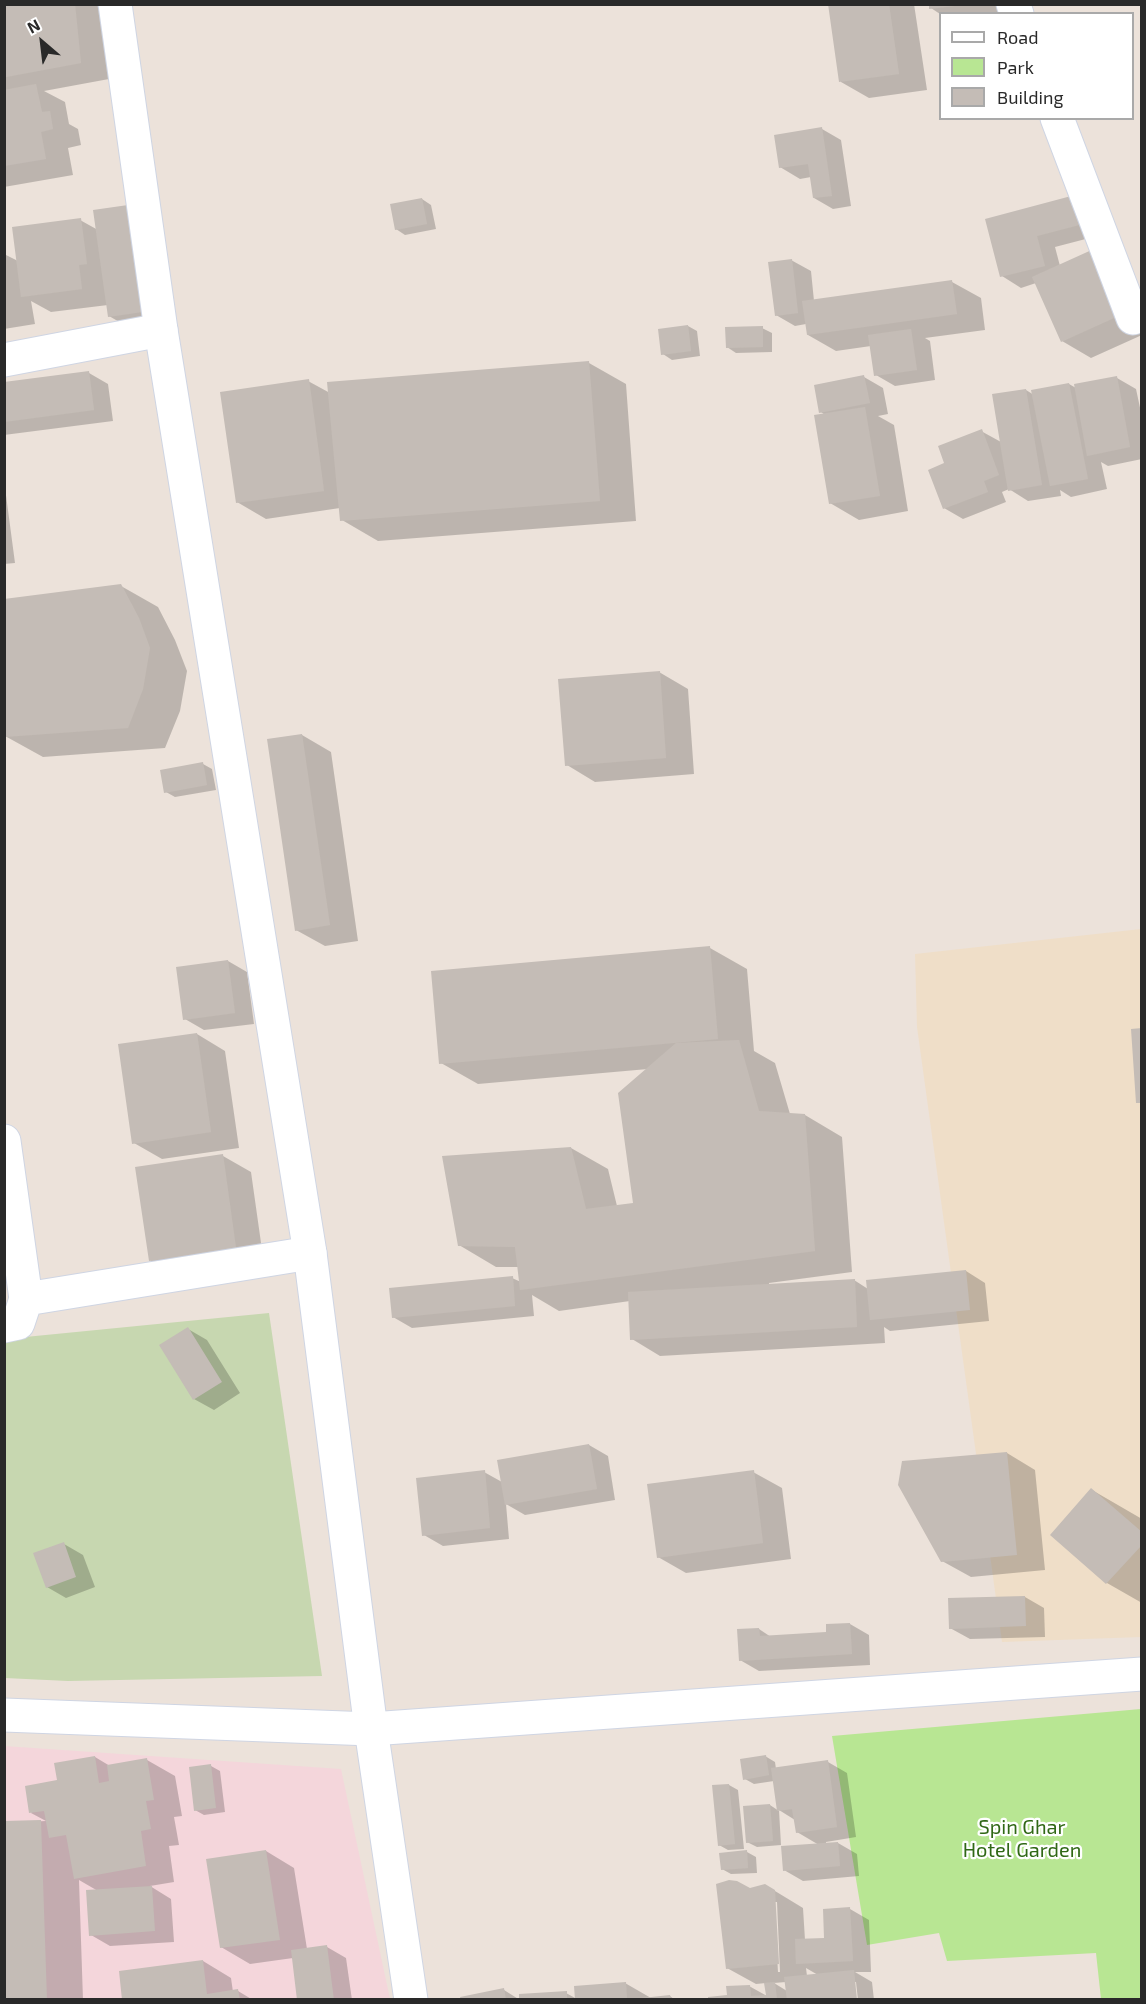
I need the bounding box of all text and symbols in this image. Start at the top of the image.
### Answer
north arrow [12,12,72,72]
legend [939,12,1134,120]
text: N [24,15,43,37]
text: Road [997,26,1038,48]
text: Park [997,56,1034,78]
text: Building [997,86,1064,108]
park label: Spin Ghar Hotel Garden [963,1815,1081,1862]

